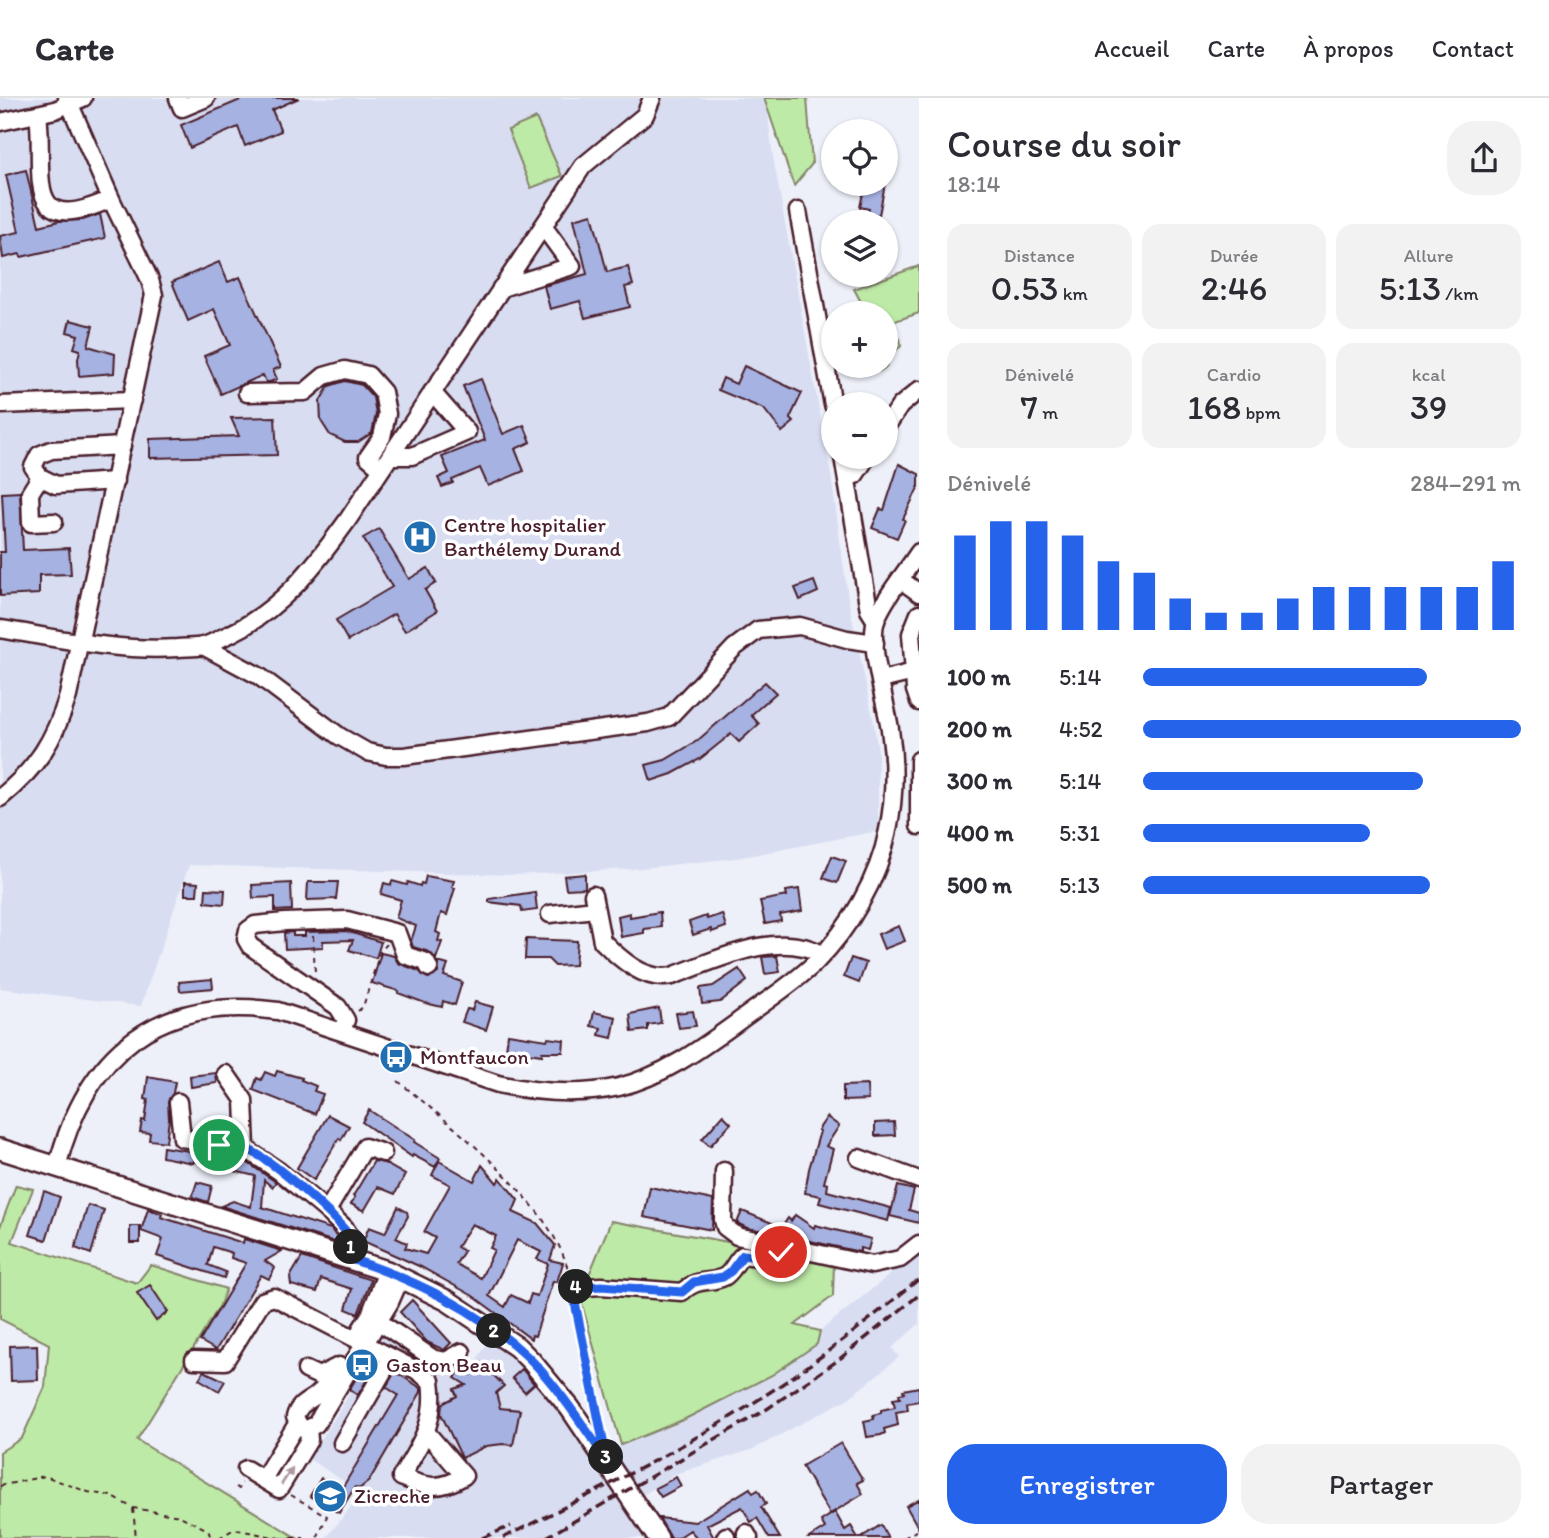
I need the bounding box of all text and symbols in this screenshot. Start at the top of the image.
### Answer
text: Carte [35,29,115,68]
text: Accueil [1094,34,1169,63]
text: Carte [1207,34,1265,63]
text: À propos [1303,34,1394,63]
text: Contact [1432,34,1514,63]
map controls [821,119,898,469]
button: locate [821,119,898,196]
text: Course du soir [947,121,1181,167]
button: share [1447,121,1521,195]
text: 18:14 [947,170,1000,198]
button: layers [821,210,898,287]
text: Distance [1004,244,1075,267]
text: Durée [1210,244,1258,267]
text: Allure [1404,244,1454,267]
text: 0.53 [991,267,1058,309]
text: 2:46 [1201,267,1267,309]
text: 5:13 [1379,267,1441,309]
text: km [1058,282,1088,305]
text: /km [1441,282,1479,305]
button: + [821,301,898,378]
text: Dénivelé [1005,363,1074,386]
text: Cardio [1207,363,1261,386]
text: kcal [1412,363,1446,386]
text: 7 [1021,386,1038,428]
text: 168 [1187,386,1241,428]
text: 39 [1410,386,1447,428]
button: − [821,392,898,469]
text: m [1038,401,1058,424]
text: bpm [1241,401,1281,424]
text: Dénivelé [947,469,1031,497]
text: 284–291 m [1410,469,1521,497]
place label: Centre hospitalier Barthélemy Durand [444,512,621,561]
hospital icon: Centre hospitalier Barthélemy Durand [401,518,439,556]
text: 100 m [947,663,1011,691]
text: 5:14 [1059,663,1101,691]
text: 200 m [947,715,1012,743]
text: 4:52 [1059,715,1103,743]
text: 300 m [947,767,1012,795]
text: 5:14 [1059,767,1101,795]
text: 400 m [947,819,1014,847]
text: 5:31 [1059,819,1100,847]
text: 500 m [947,871,1012,899]
text: 5:13 [1059,871,1100,899]
bus stop icon: Montfaucon [377,1038,415,1076]
place label: Montfaucon [420,1044,529,1069]
pin [189,1115,249,1175]
icon: arrive [200,1126,238,1164]
pin [751,1222,811,1282]
pin: 1 [334,1230,368,1264]
icon: check [762,1233,800,1271]
text: 1 [346,1235,355,1258]
pin: 4 [558,1270,594,1304]
text: 4 [570,1275,581,1298]
pin: 2 [476,1314,512,1348]
text: 2 [489,1319,499,1342]
bus stop icon: Gaston Beau [343,1346,381,1384]
place label: Gaston Beau [386,1352,502,1377]
pin: 3 [588,1440,624,1474]
button: Enregistrer [947,1444,1227,1524]
button: Partager [1241,1444,1521,1524]
text: 3 [600,1445,611,1468]
one-way arrow [281,1466,294,1485]
school or university icon: Zicreche [311,1477,349,1515]
place label: Zicreche [354,1483,430,1508]

